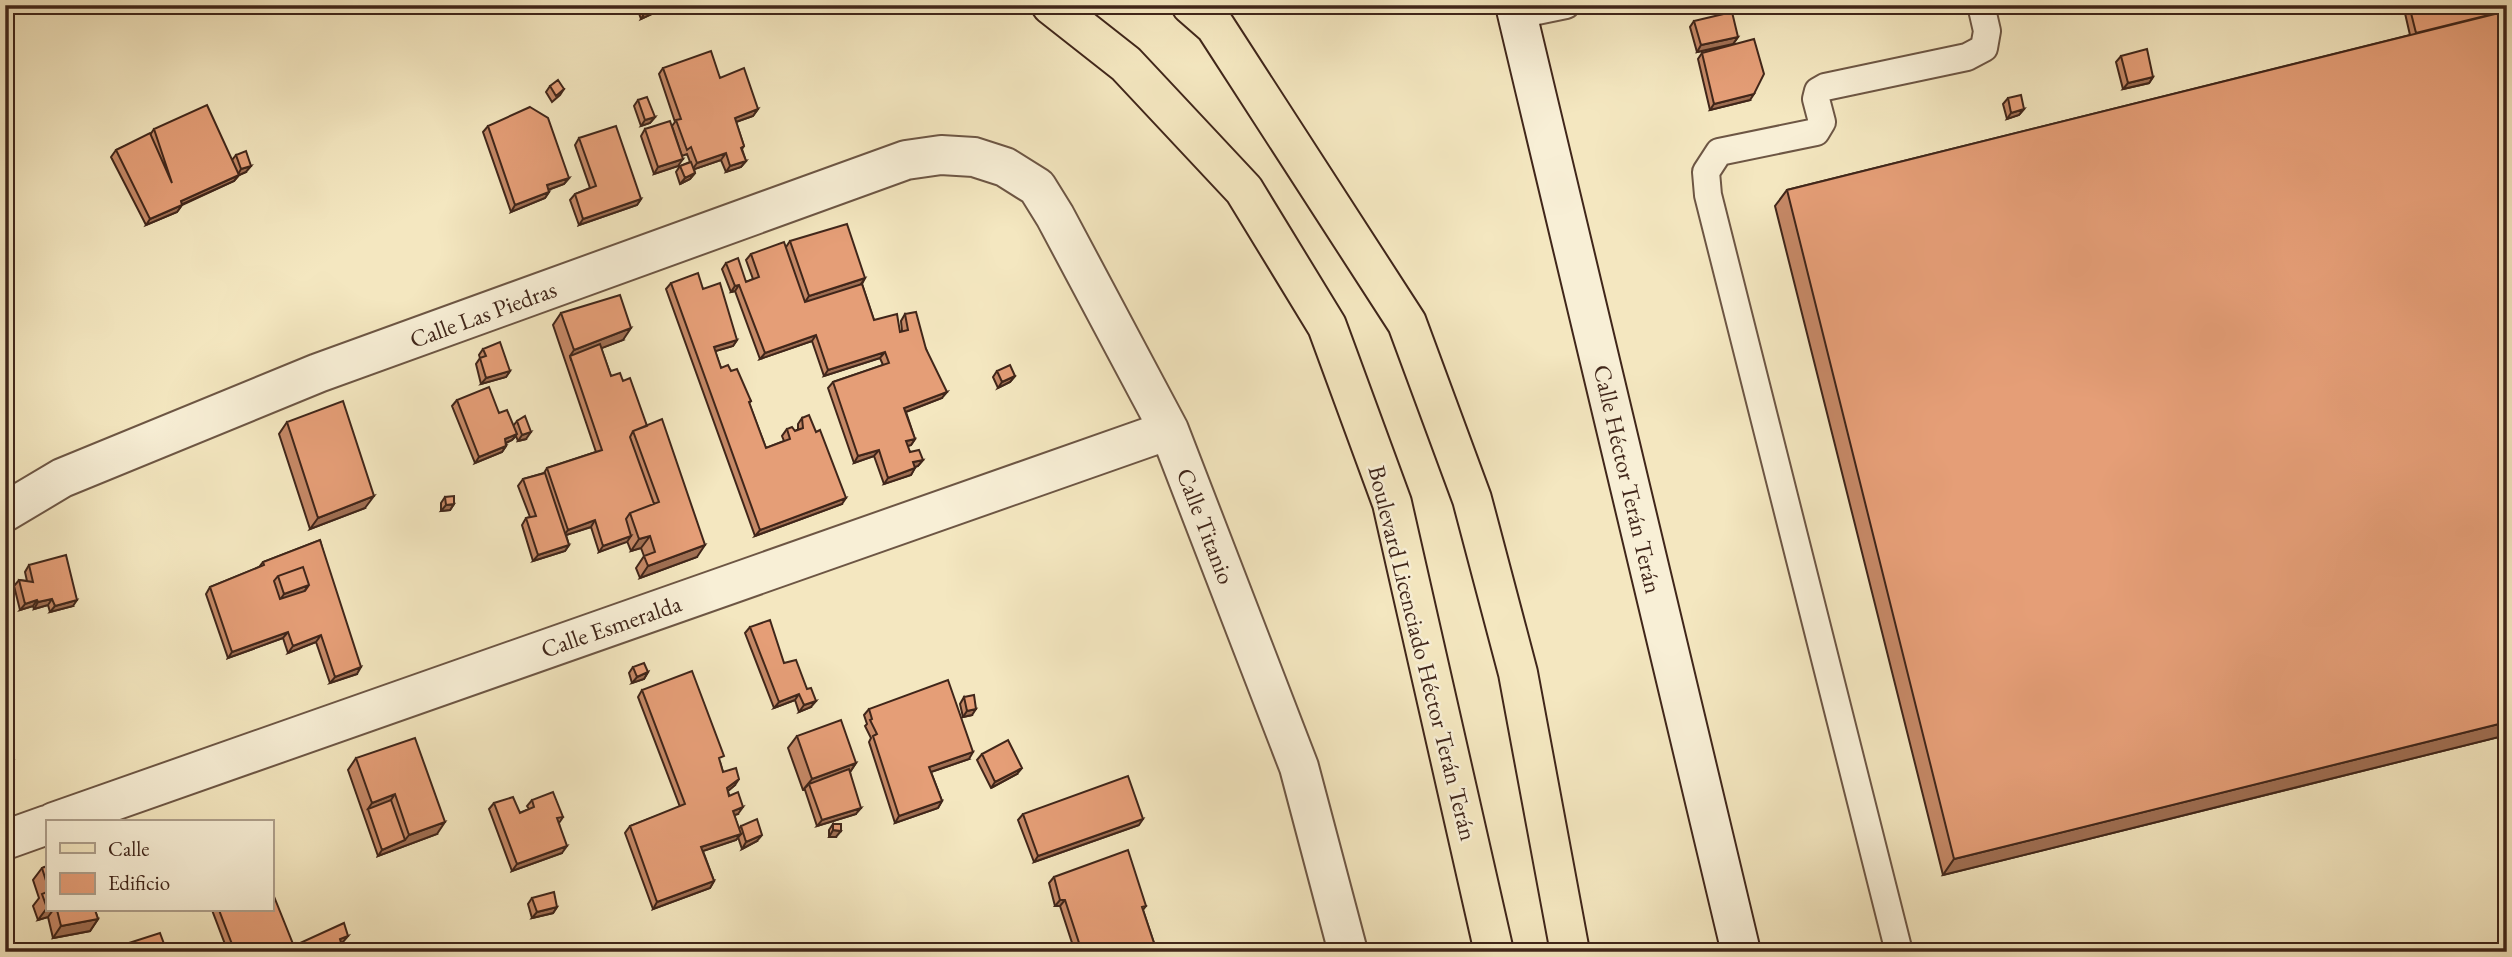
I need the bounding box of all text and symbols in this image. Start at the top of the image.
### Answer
street label: Calle Las Piedras [405,273,561,355]
street label: Calle Héctor Terán Terán [1587,361,1669,597]
street label: Boulevard Licenciado Héctor Terán Terán [1361,462,1485,844]
street label: Calle Titanio [1170,464,1242,589]
street label: Calle Esmeralda [537,587,686,665]
legend [46,820,273,912]
text: Calle [108,835,150,862]
text: Edificio [108,869,170,896]

